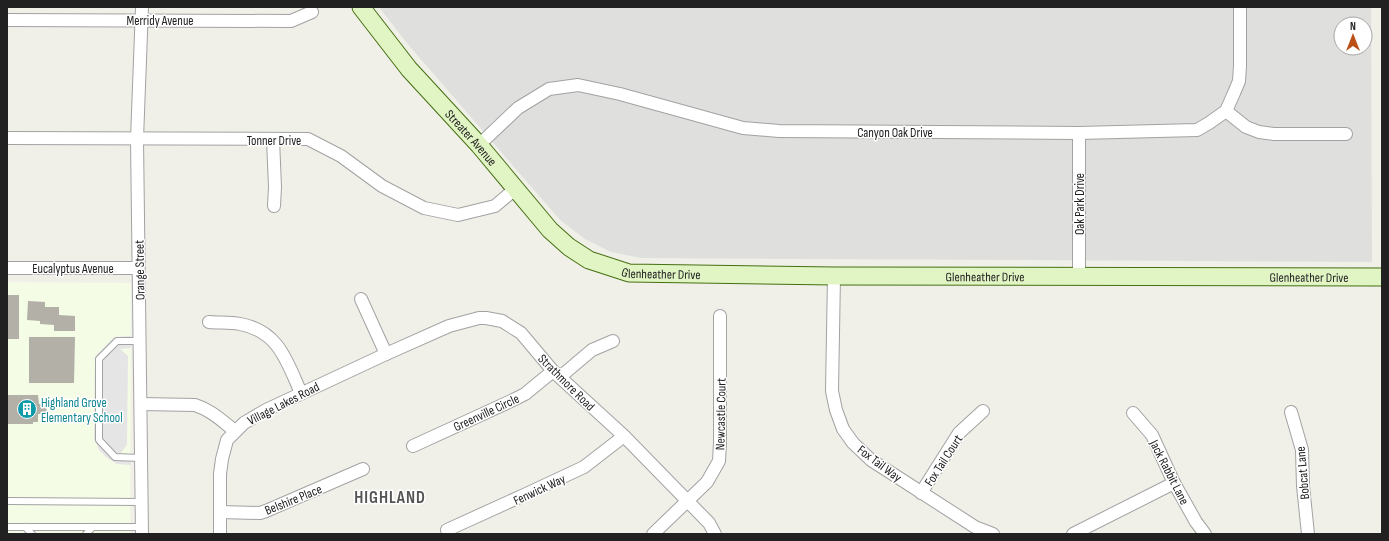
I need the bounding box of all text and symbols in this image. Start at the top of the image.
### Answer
street label: Merridy Avenue [126,13,194,29]
north arrow [1333,16,1373,56]
text: N [1350,20,1356,33]
street label: Streater Avenue [441,107,500,169]
street label: Canyon Oak Drive [857,125,933,141]
street label: Tonner Drive [247,133,301,149]
street label: Oak Park Drive [1072,173,1088,235]
street label: Orange Street [131,240,149,300]
street label: Eucalyptus Avenue [32,261,114,277]
street label: Glenheather Drive [619,264,701,283]
street label: Glenheather Drive [946,269,1025,285]
street label: Glenheather Drive [1270,270,1349,286]
street label: Strathmore Road [535,351,598,414]
street label: Newcastle Court [712,378,730,450]
street label: Village Lakes Road [245,379,322,429]
street label: Greenville Circle [451,391,522,435]
place label: Highland Grove Elementary School [41,395,123,426]
building icon: Highland Grove Elementary School [16,398,38,420]
street label: Fox Tail Court [921,432,966,489]
street label: Jack Rabbit Lane [1146,436,1192,508]
street label: Fox Tail Way [854,442,905,486]
street label: Bobcat Lane [1293,446,1313,500]
street label: Fenwick Way [511,471,568,509]
street label: Belshire Place [262,481,324,519]
district label: HIGHLAND [354,488,426,508]

